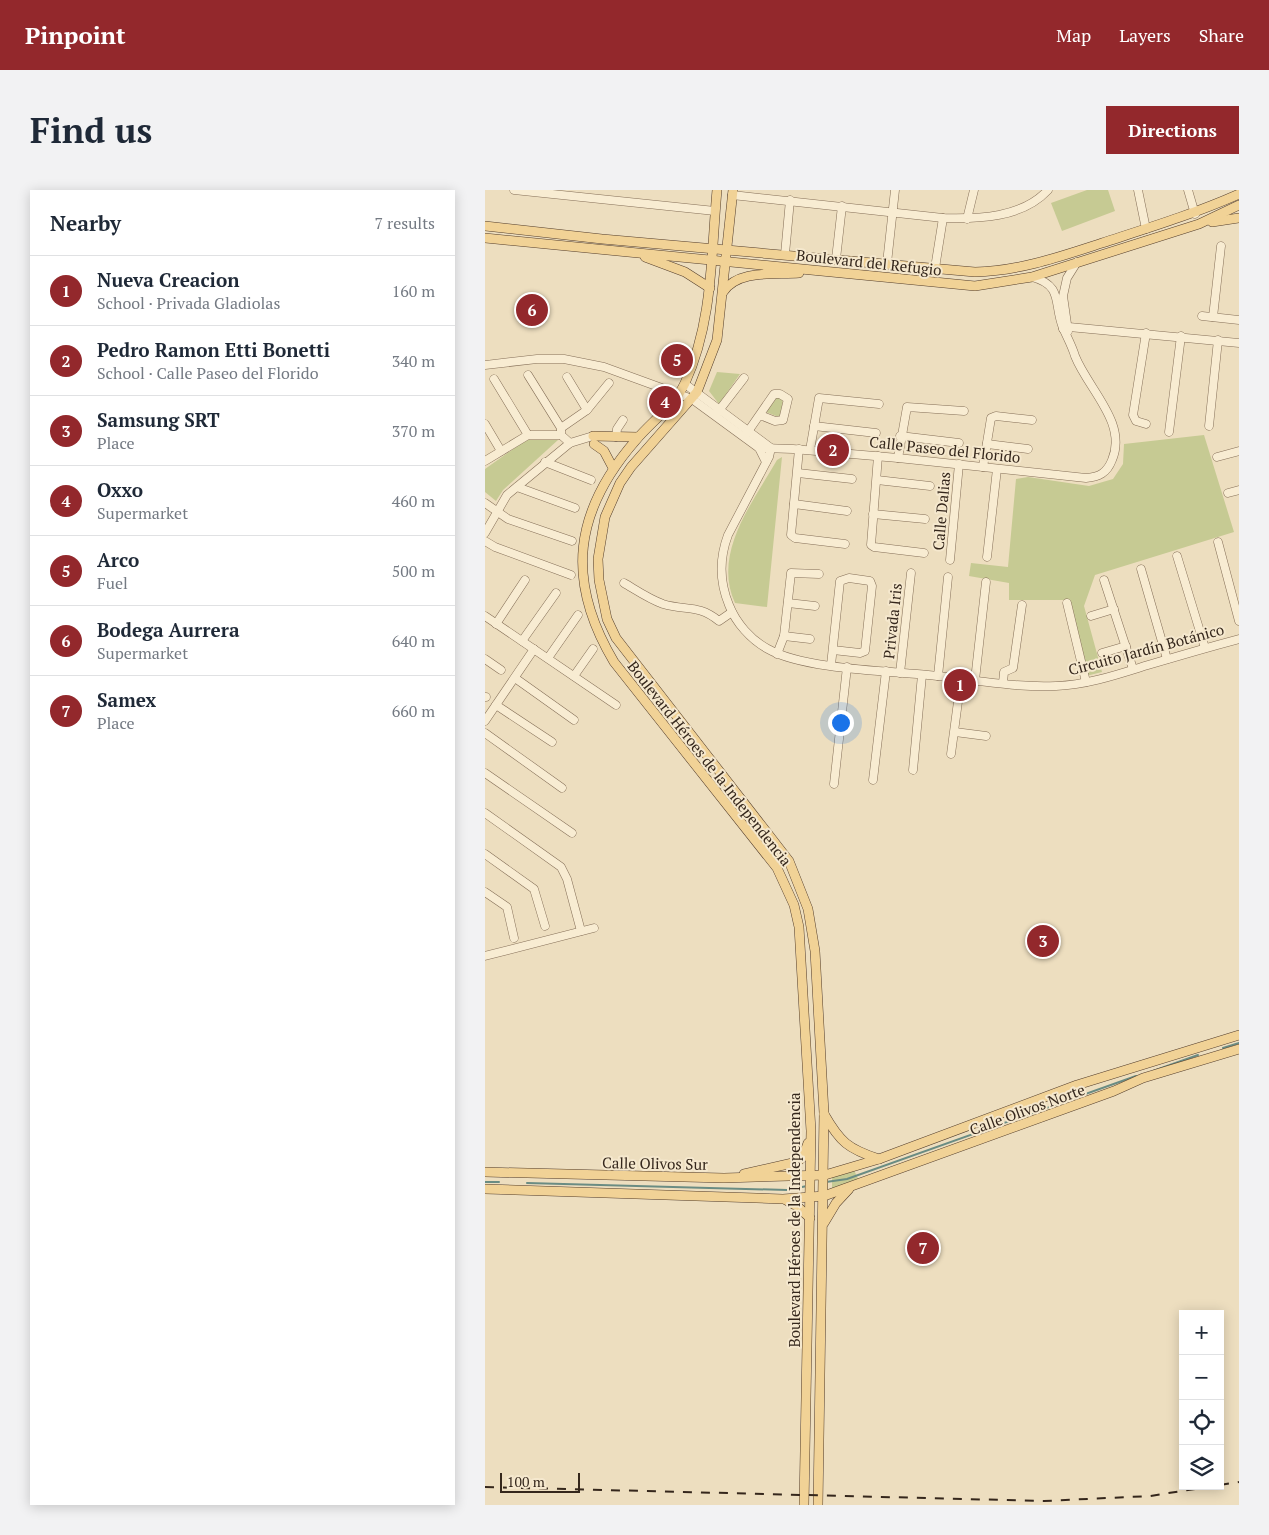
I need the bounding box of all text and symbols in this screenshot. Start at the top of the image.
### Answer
text: Pinpoint [25,19,126,51]
text: Map [1056,23,1091,47]
text: Layers [1119,23,1171,47]
text: Share [1199,23,1244,47]
button: Directions [1106,106,1239,154]
text: Find us [30,107,152,153]
text: Nearby [50,209,121,237]
text: 7 results [375,212,435,234]
street label: Boulevard del Refugio [795,244,943,280]
text: Nueva Creacion [97,267,239,292]
text: 1 [61,280,71,302]
text: 160 m [392,280,435,302]
pin: 6 [516,291,548,329]
text: School · Privada Gladiolas [97,292,280,314]
text: Pedro Ramon Etti Bonetti [97,337,330,362]
pin: 5 [661,341,693,379]
text: 2 [61,350,71,372]
text: 340 m [392,350,435,372]
text: School · Calle Paseo del Florido [97,362,319,384]
pin: 4 [649,383,681,421]
text: Samsung SRT [97,407,220,432]
text: 3 [61,420,71,442]
text: 370 m [392,420,435,442]
pin: 2 [817,431,849,469]
street label: Calle Paseo del Florido [868,431,1022,467]
text: Place [97,432,135,454]
street label: Calle Dalias [928,471,954,551]
text: Oxxo [97,477,143,502]
text: 4 [61,490,71,512]
text: 460 m [392,490,435,512]
text: Supermarket [97,502,188,524]
text: Arco [97,547,139,572]
text: 5 [61,560,71,582]
text: 500 m [392,560,435,582]
text: Fuel [97,572,128,594]
street label: Privada Iris [878,582,906,660]
text: Bodega Aurrera [97,617,239,642]
street label: Circuito Jardín Botánico [1066,619,1226,679]
text: 6 [61,630,71,652]
text: 640 m [392,630,435,652]
text: Supermarket [97,642,188,664]
street label: Boulevard Héroes de la Independencia [624,656,797,870]
pin: 1 [944,666,976,704]
text: Samex [97,687,156,712]
text: 7 [61,700,71,722]
text: 660 m [392,700,435,722]
your location [828,710,854,736]
text: Place [97,712,135,734]
pin: 3 [1027,922,1059,960]
street label: Calle Olivos Norte [966,1079,1088,1139]
street label: Boulevard Héroes de la Independencia [784,1092,804,1348]
street label: Calle Olivos Sur [602,1152,708,1174]
pin: 7 [907,1229,939,1267]
map controls [1179,1310,1224,1490]
button: + [1179,1310,1224,1355]
button: − [1179,1355,1224,1400]
button: locate [1179,1400,1224,1445]
button: layers [1179,1445,1224,1490]
scale bar [500,1470,580,1493]
text: 100 m [507,1472,545,1491]

